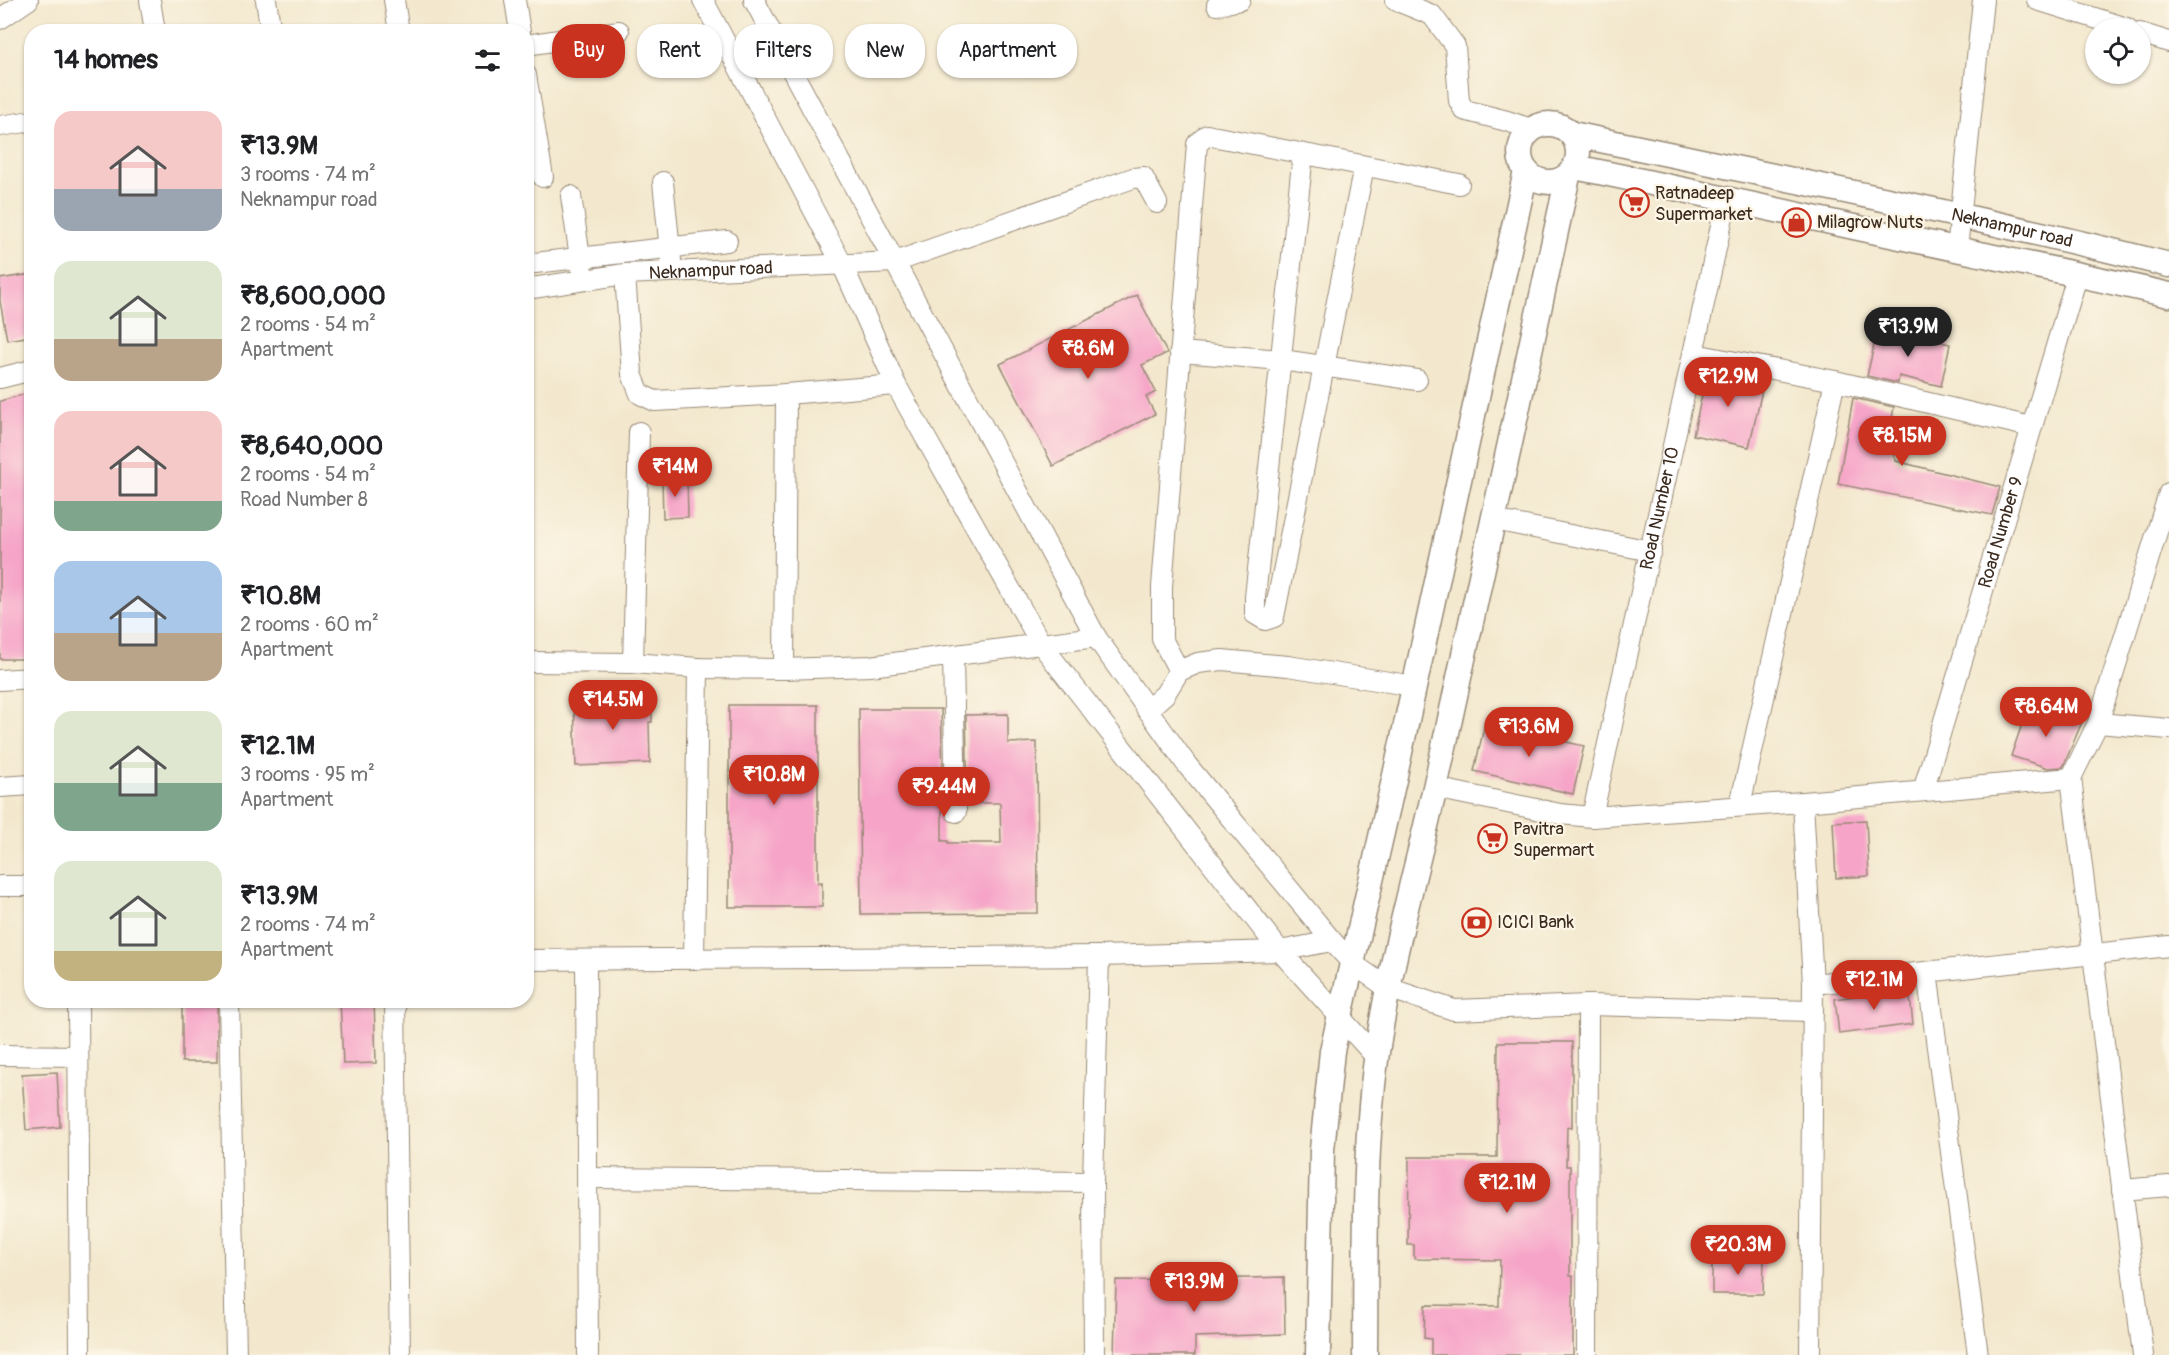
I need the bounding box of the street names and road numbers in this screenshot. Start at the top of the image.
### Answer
street label: Neknampur road [1949,203,2075,253]
street label: Neknampur road [648,256,773,285]
street label: Road Number 10 [1635,445,1684,572]
street label: Road Number 9 [1973,474,2028,591]

